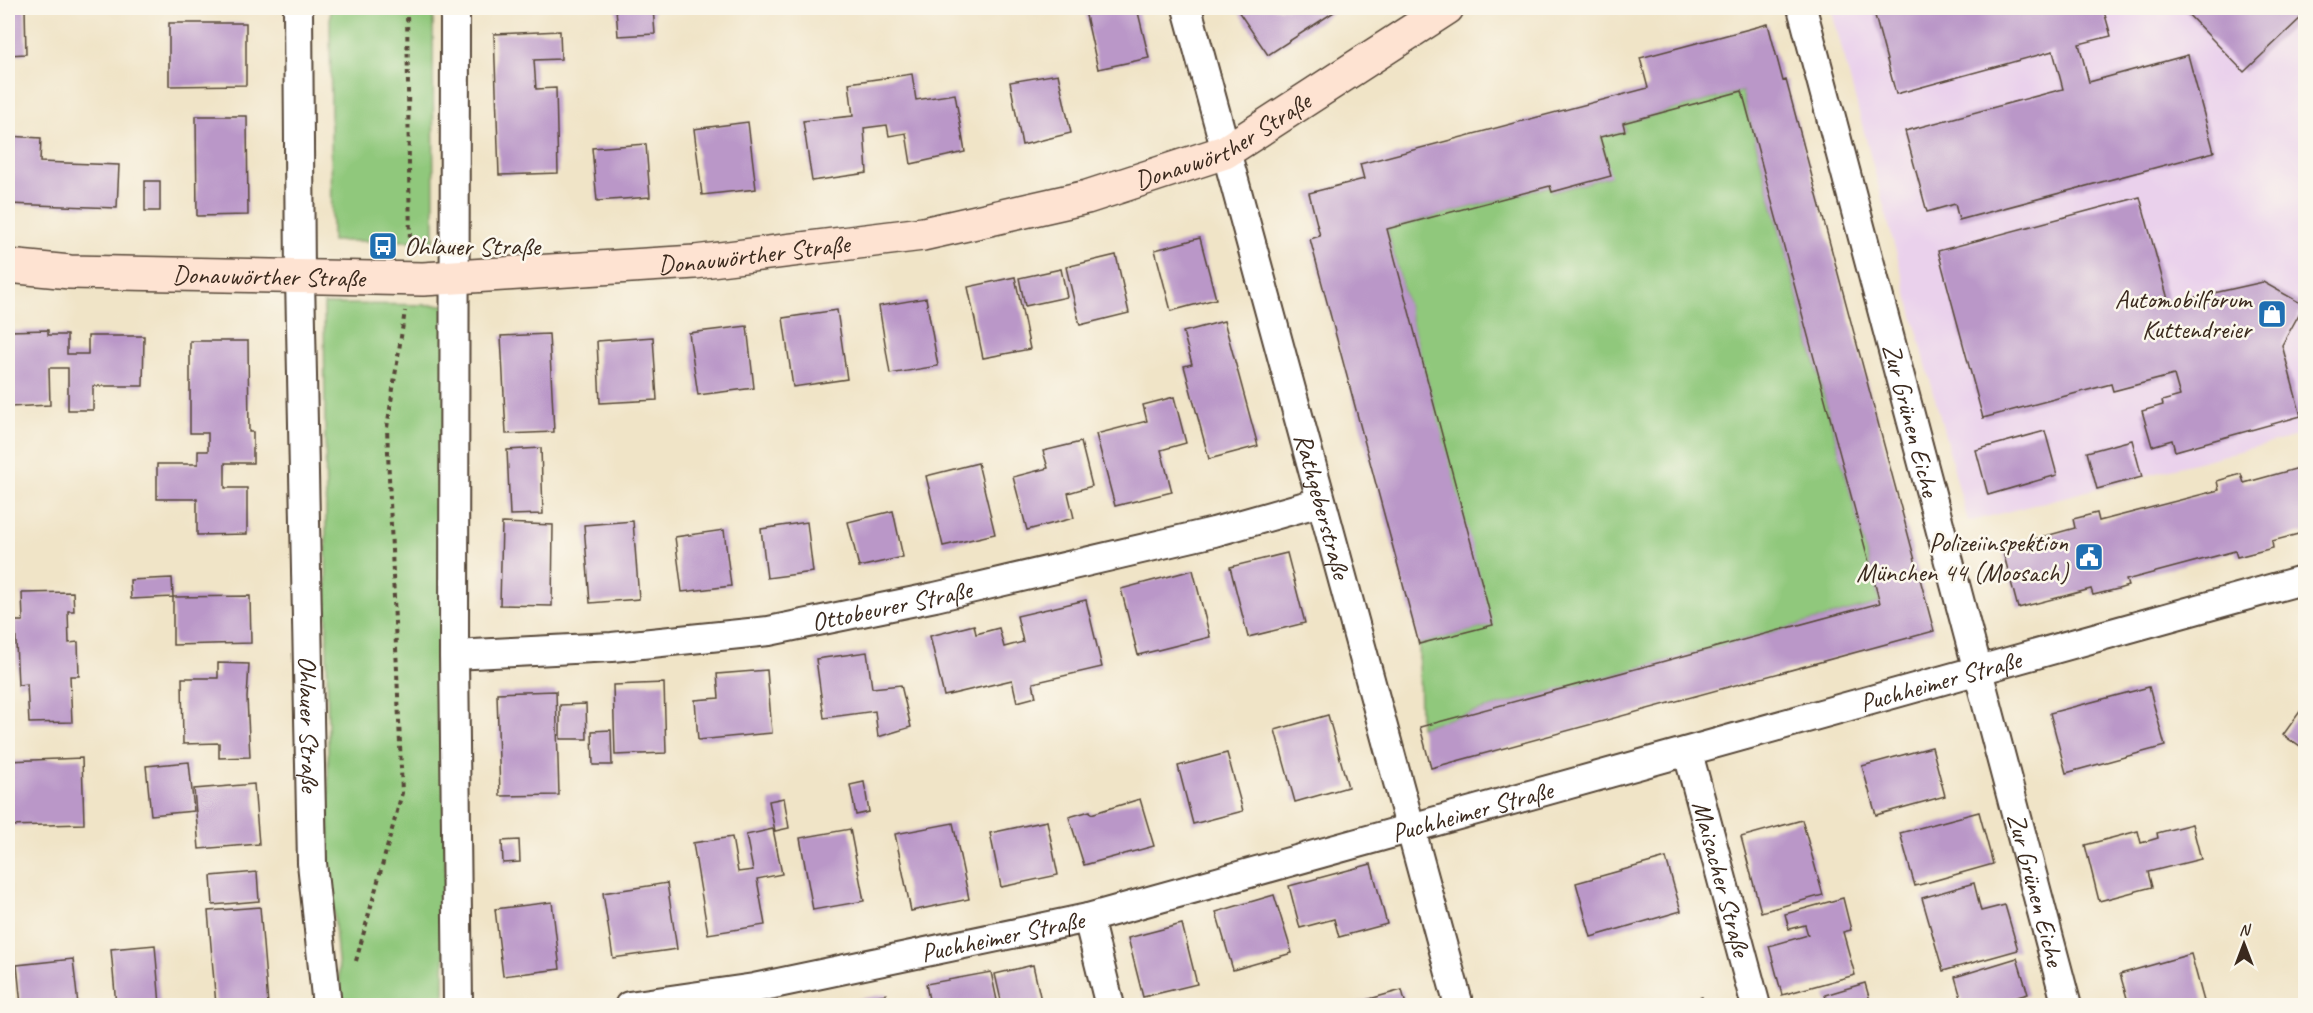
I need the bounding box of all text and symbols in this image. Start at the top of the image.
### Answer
street label: Donauwörther Straße [1130,84,1319,197]
street label: Donauwörther Straße [657,227,854,281]
bus stop icon: Ohlauer Straße [367,230,399,262]
place label: Ohlauer Straße [404,230,543,263]
street label: Donauwörther Straße [172,258,368,295]
place label: Automobilforum Kuttendreier [2115,283,2254,346]
shop icon: Automobilforum Kuttendreier [2256,298,2288,330]
street label: Zur Grünen Eiche [1875,340,1947,501]
street label: Rathgeberstraße [1287,430,1358,585]
place label: Polizeiinspektion München 44 (Moosach) [1856,526,2069,589]
public building icon: Polizeiinspektion München 44 (Moosach) [2073,541,2105,573]
street label: Ottobeurer Straße [809,572,977,639]
street label: Puchheimer Straße [1856,643,2027,719]
street label: Ohlauer Straße [291,656,327,795]
street label: Puchheimer Straße [1388,773,1559,850]
street label: Maisacher Straße [1685,797,1759,962]
street label: Zur Grünen Eiche [1999,809,2072,971]
street label: Puchheimer Straße [918,903,1089,970]
north arrow [2214,914,2274,974]
text: N [2239,920,2252,940]

